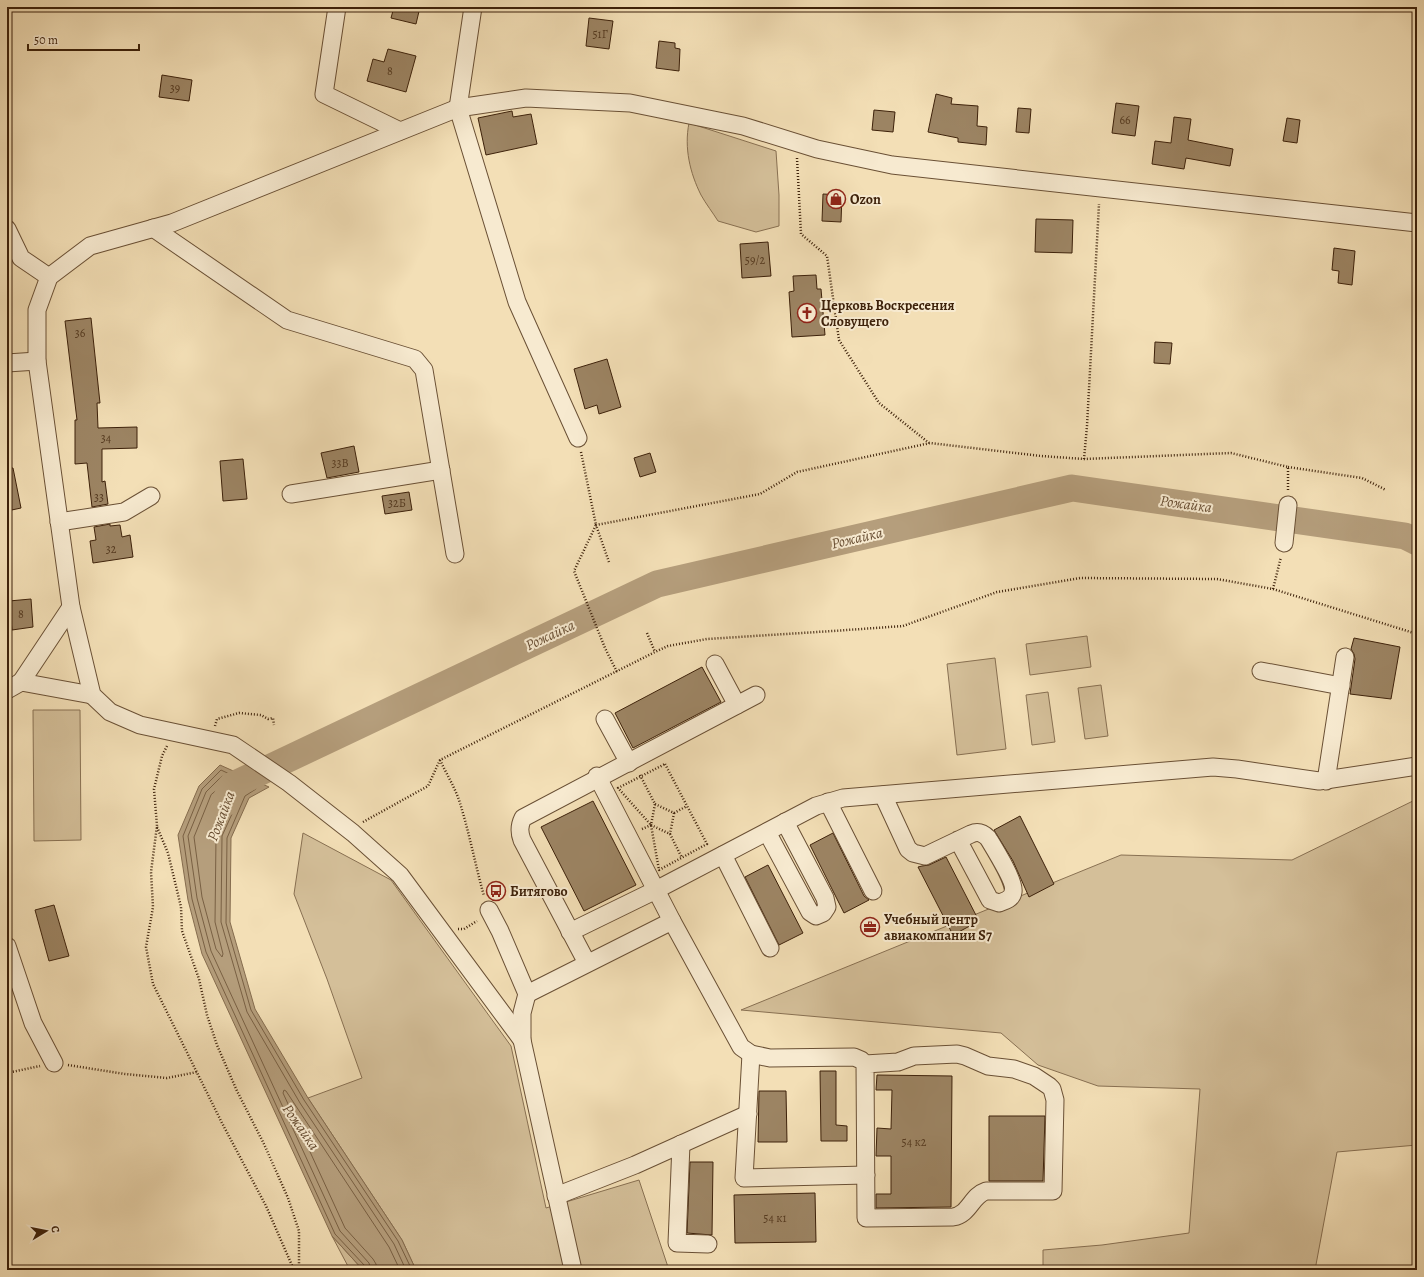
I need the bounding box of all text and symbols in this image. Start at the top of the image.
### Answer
scale bar [28,26,139,52]
house number: 51Г [592,26,608,42]
text: 50 m [34,32,58,48]
house number: 8 [387,63,393,79]
house number: 39 [170,80,180,96]
house number: 66 [1119,112,1131,128]
shop icon: Ozon [825,188,847,210]
place label: Ozon [850,190,881,209]
house number: 59/2 [745,252,765,268]
place label: Церковь Воскресения Словущего [821,296,955,331]
church icon: Церковь Воскресения Словущего [796,302,818,324]
house number: 36 [75,325,86,341]
house number: 34 [101,430,112,446]
house number: 33В [331,455,349,471]
house number: 33 [94,489,104,505]
water label: Рожайка [1159,490,1213,518]
house number: 32Б [388,495,406,511]
water label: Рожайка [829,522,885,554]
house number: 32 [106,541,117,557]
house number: 8 [18,606,24,622]
water label: Рожайка [522,615,578,655]
water label: Рожайка [202,788,240,844]
bus stop icon: Битягово [485,880,507,902]
place label: Битягово [510,882,568,901]
place label: Учебный центр авиакомпании S7 [884,910,992,945]
office icon: Учебный центр авиакомпании S7 [859,916,881,938]
water label: Рожайка [278,1100,324,1154]
house number: 54 к2 [902,1134,927,1150]
house number: 54 к1 [763,1210,787,1226]
north arrow [26,1211,66,1251]
text: С [47,1225,63,1234]

